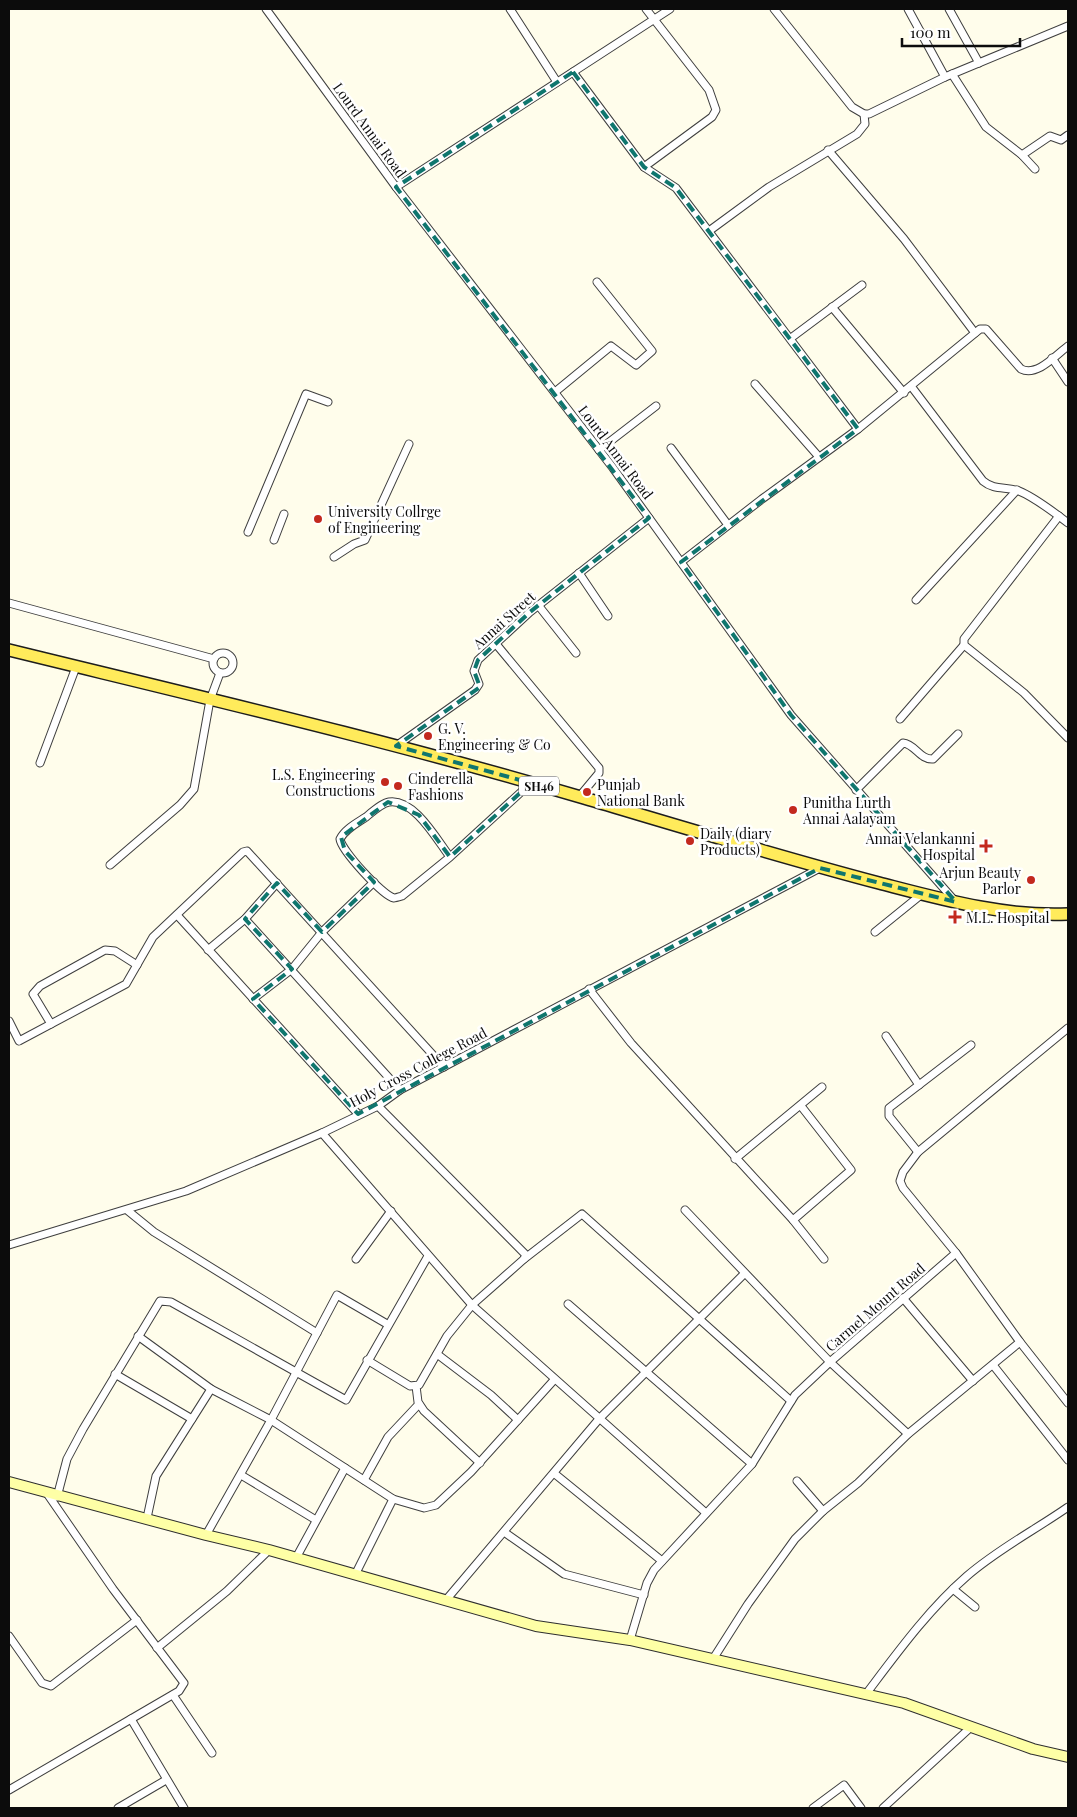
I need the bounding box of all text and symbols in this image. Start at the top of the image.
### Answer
scale bar [902,15,1020,47]
text: 100 m [910,22,951,42]
street label: Lourd Annai Road [329,79,411,181]
street label: Lourd Annai Road [574,401,658,503]
place label: University Collrge of Engineering [328,502,441,537]
marker: University Collrge of Engineering [312,513,324,525]
street label: Annai Street [468,586,540,654]
place label: G. V. Engineering & Co [438,719,551,754]
marker: G. V. Engineering & Co [422,730,434,742]
place label: L.S. Engineering Constructions [272,765,376,800]
place label: Cinderella Fashions [408,769,473,804]
place label: Punjab National Bank [597,775,685,810]
marker: L.S. Engineering Constructions [379,776,391,788]
road number: SH46 [519,776,559,796]
marker: Cinderella Fashions [392,780,404,792]
marker: Punjab National Bank [581,786,593,798]
place label: Punitha Lurth Annai Aalayam [802,793,896,828]
marker: Punitha Lurth Annai Aalayam [787,804,799,816]
place label: Daily (diary Products) [700,824,772,859]
place label: Annai Velankanni Hospital [865,829,975,864]
marker: Daily (diary Products) [684,835,696,847]
marker: Annai Velankanni Hospital [979,839,993,853]
place label: Arjun Beauty Parlor [938,863,1022,898]
marker: Arjun Beauty Parlor [1025,874,1037,886]
place label: M.L. Hospital [966,908,1049,927]
marker: M.L. Hospital [948,910,962,924]
street label: Holy Cross College Road [346,1023,490,1111]
street label: Carmel Mount Road [821,1258,929,1356]

